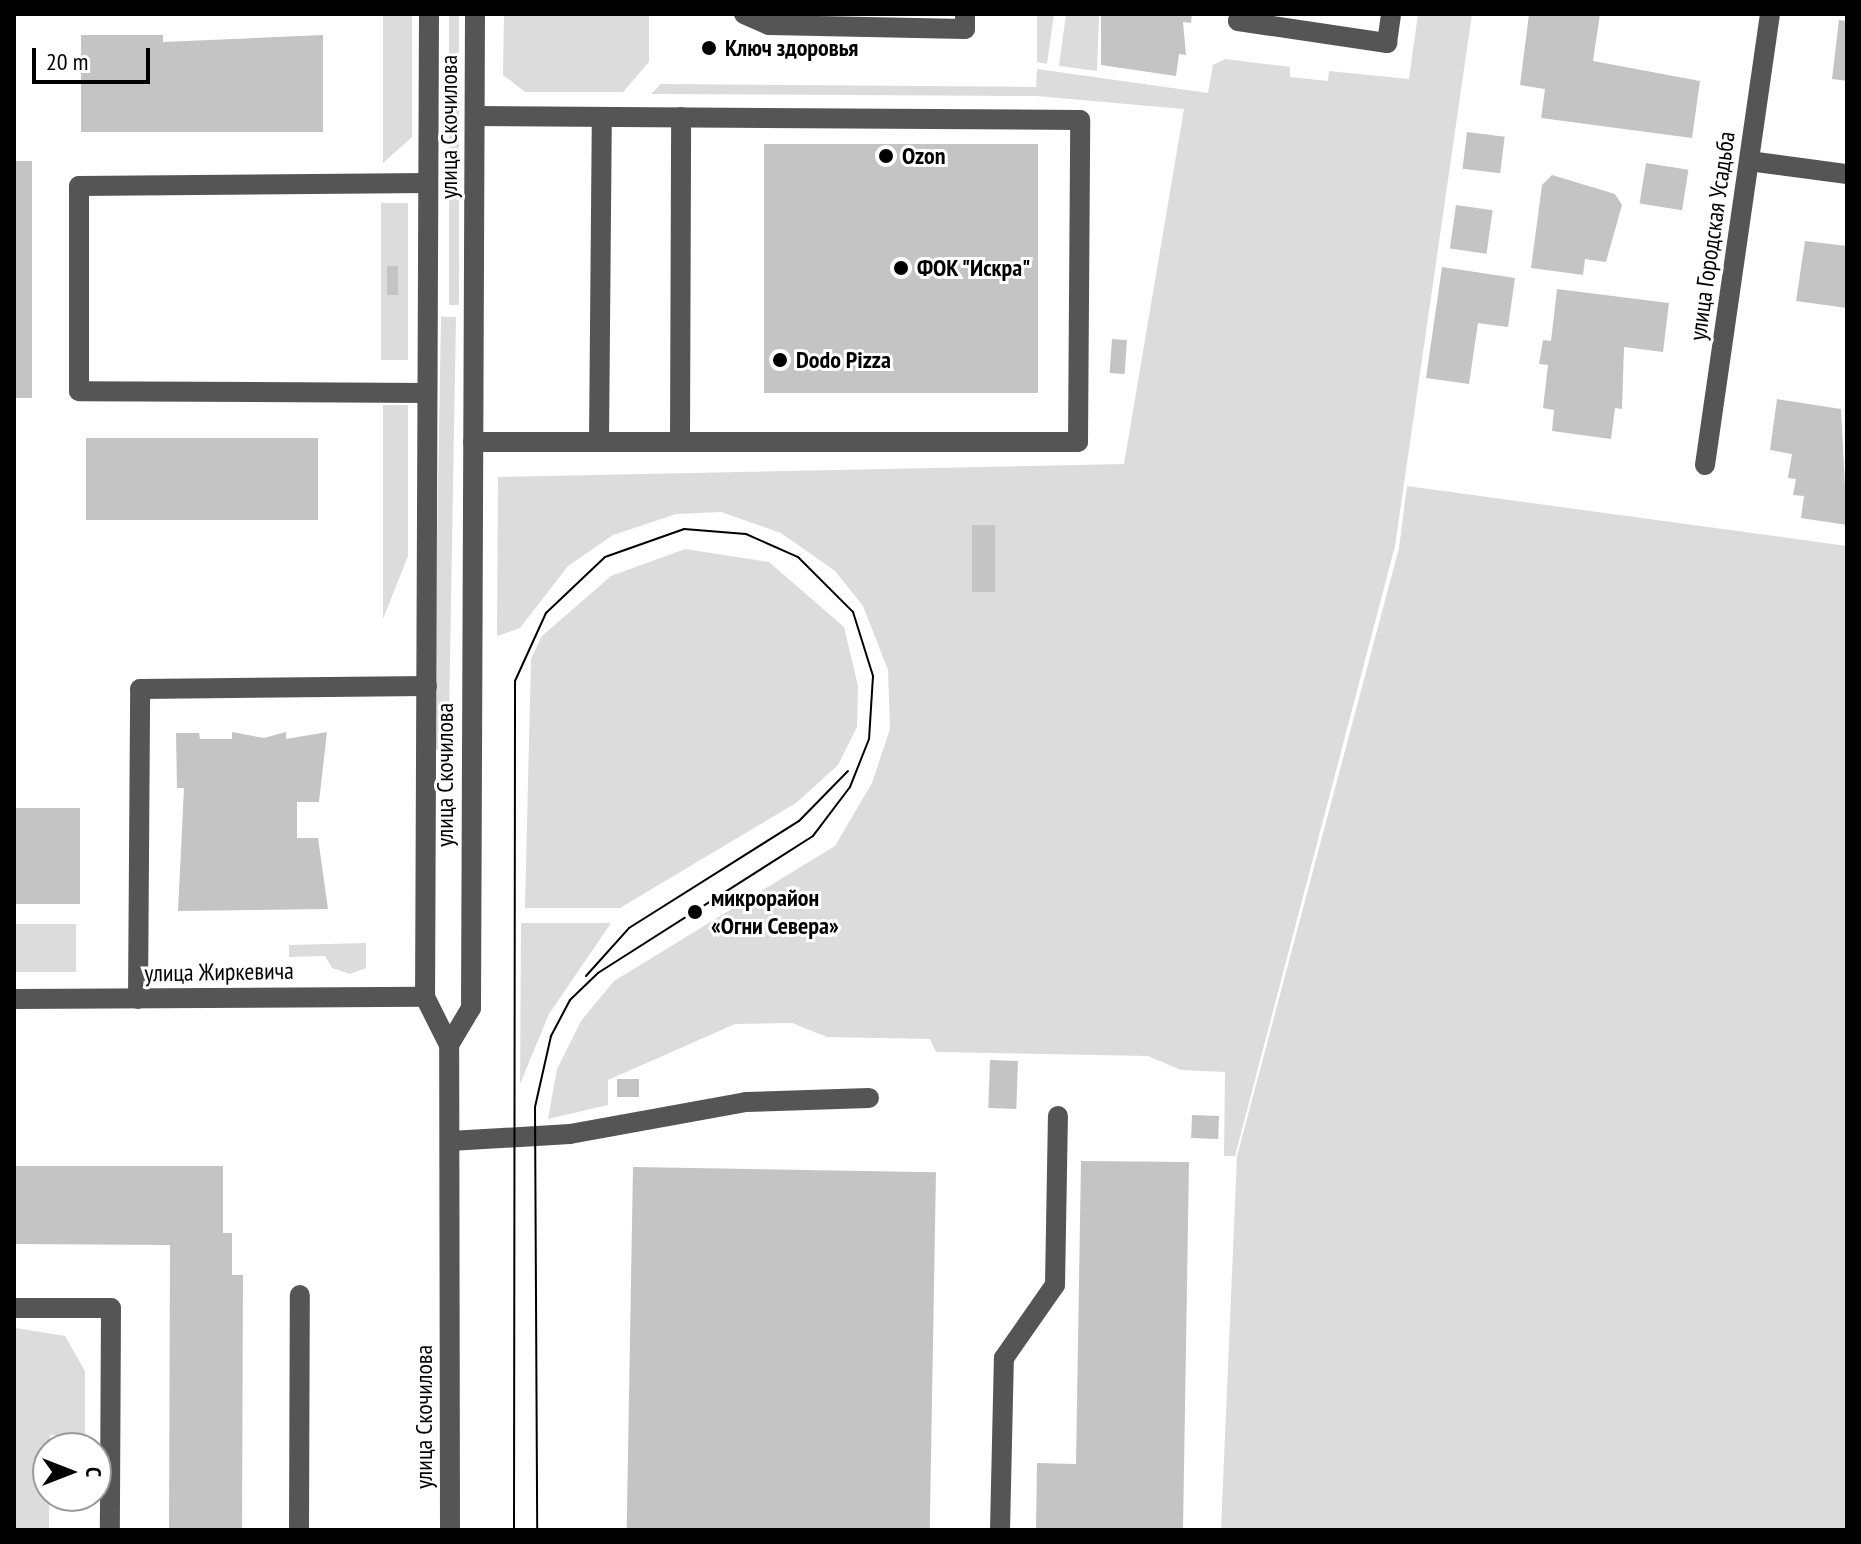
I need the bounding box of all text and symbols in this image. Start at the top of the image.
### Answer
scale bar [36,32,154,82]
place label: Ключ здоровья [725,34,858,62]
marker: Ключ здоровья [700,39,718,57]
text: 20 m [46,46,88,77]
street label: улица Скочилова [435,55,463,199]
street label: улица Городская Усадьба [1683,129,1741,343]
place label: Ozon [902,142,945,170]
marker: Ozon [877,147,895,165]
place label: ФОК "Искра" [917,254,1033,282]
marker: ФОК "Искра" [892,259,910,277]
place label: Dodo Pizza [796,346,891,374]
marker: Dodo Pizza [771,351,789,369]
street label: улица Скочилова [431,703,459,847]
place label: микрорайон «Огни Севера» [711,884,839,940]
marker: микрорайон «Огни Севера» [686,903,704,921]
street label: улица Жиркевича [144,956,294,988]
street label: улица Скочилова [410,1345,438,1489]
north arrow [32,1432,112,1512]
text: С [80,1467,108,1477]

